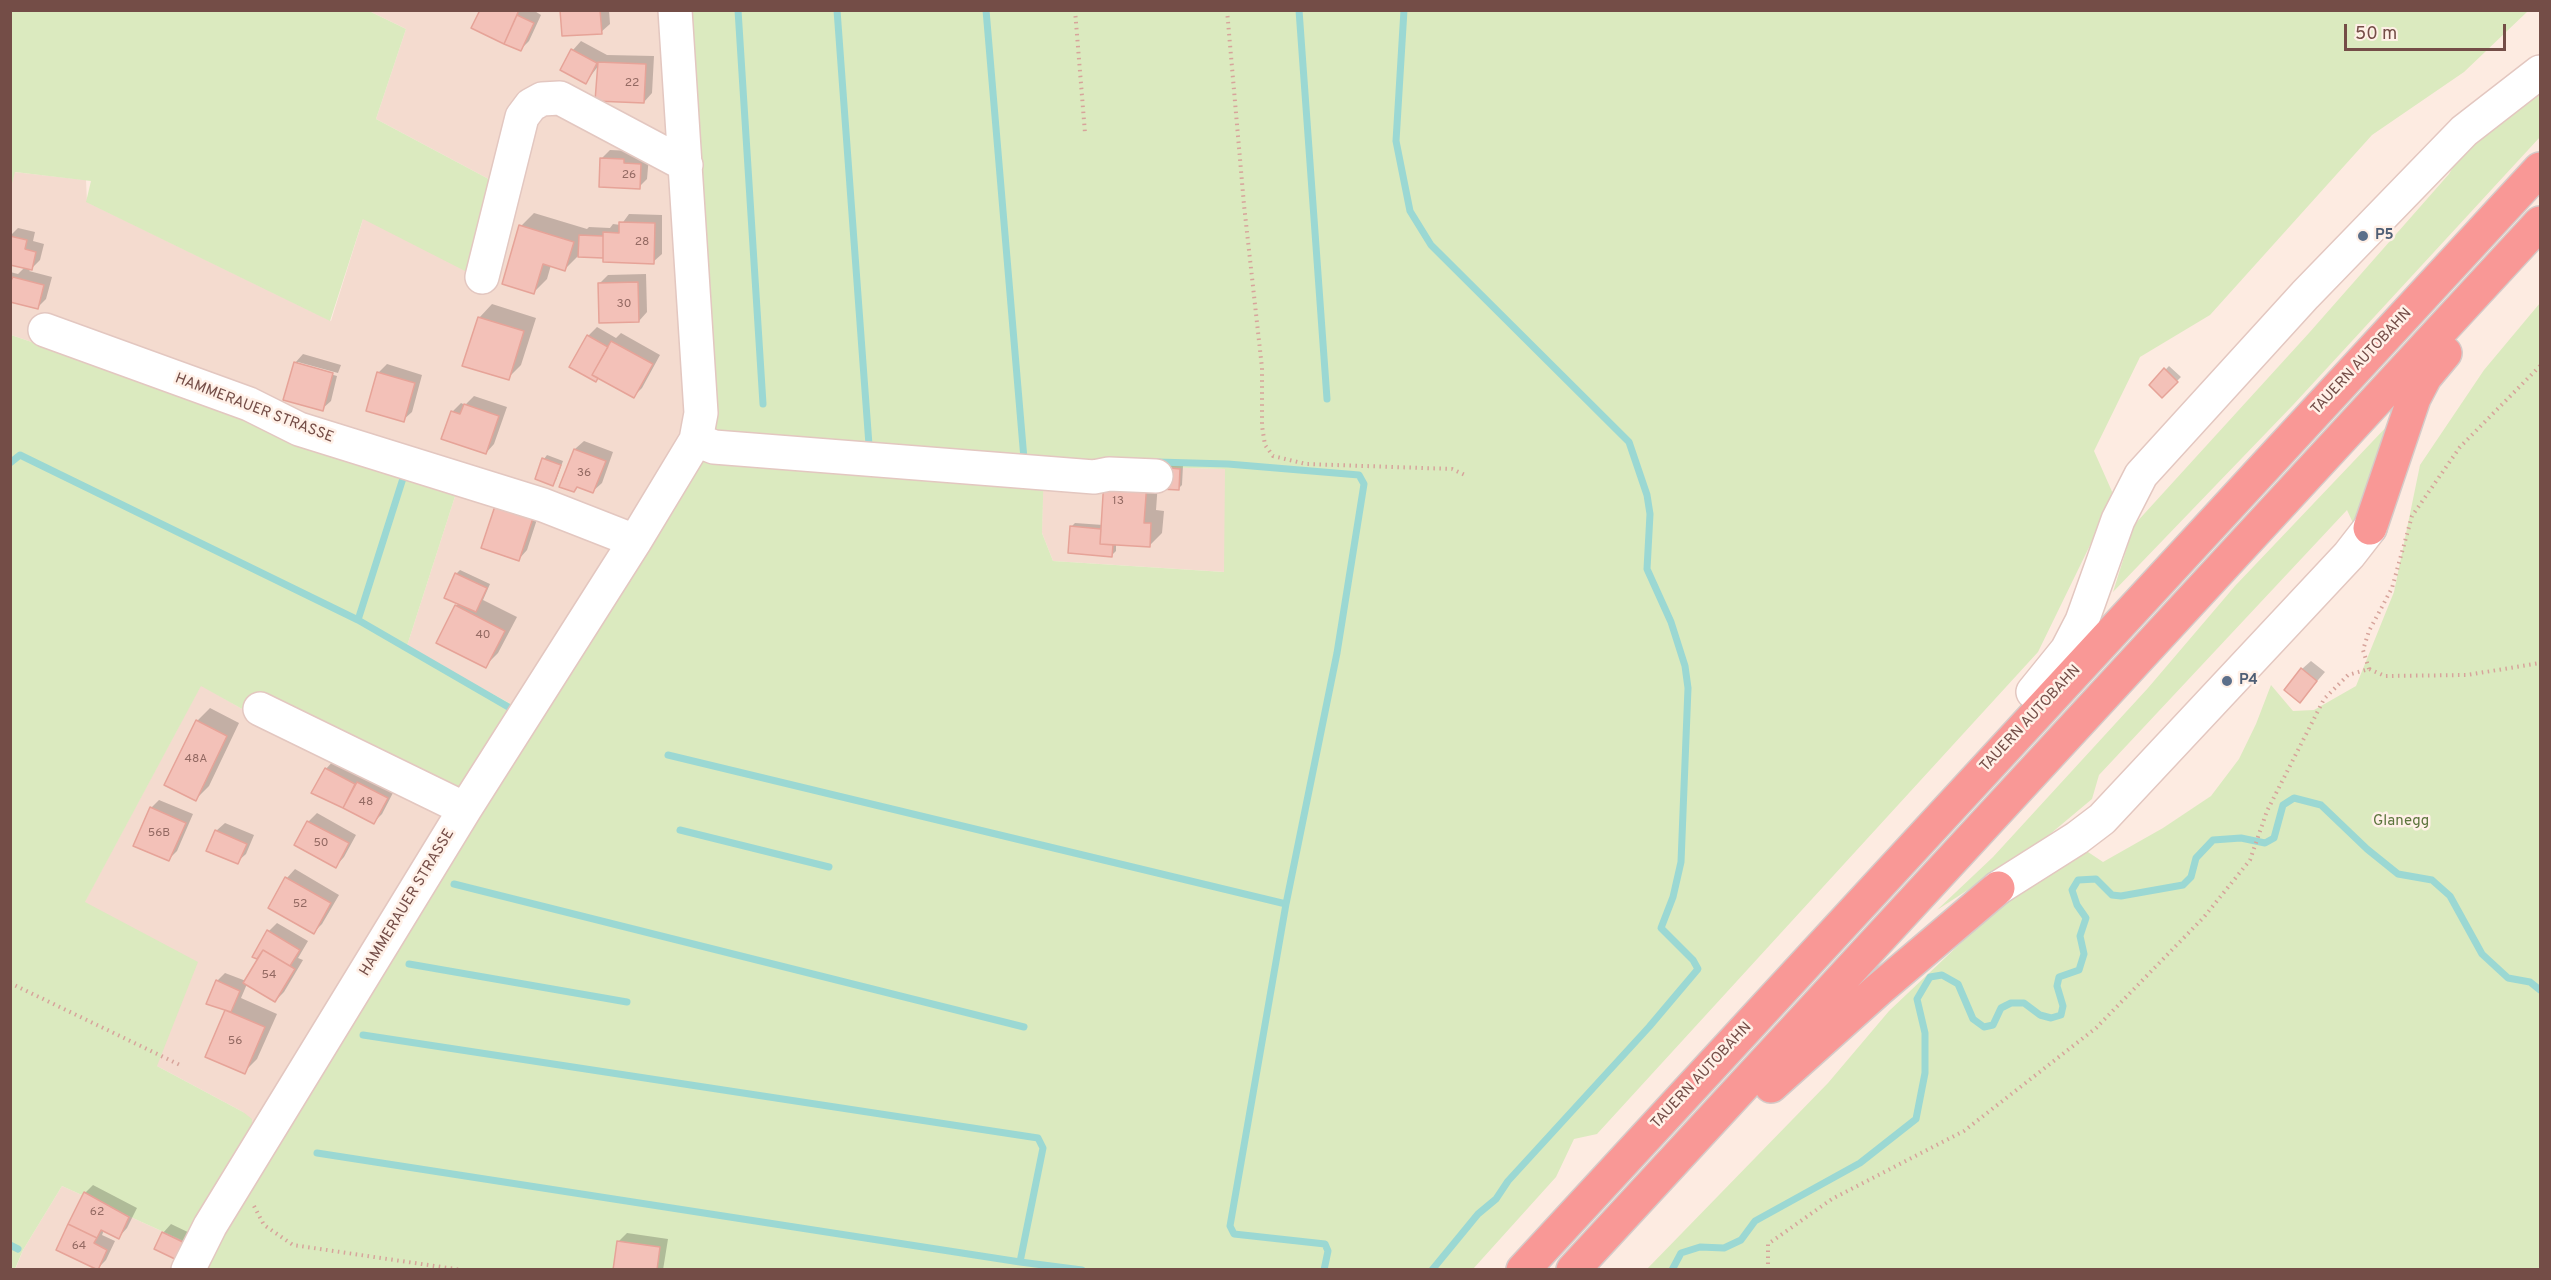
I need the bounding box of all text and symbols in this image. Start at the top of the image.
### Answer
scale bar [2347,12,2509,50]
text: 50 m [2355,23,2397,46]
house number: 22 [625,77,639,91]
house number: 26 [622,169,636,183]
place label: P5 [2375,227,2394,245]
marker: P5 [2356,229,2370,243]
house number: 28 [635,236,649,250]
house number: 30 [617,298,631,312]
street label: TAUERN AUTOBAHN [2308,305,2416,419]
street label: HAMMERAUER STRASSE [172,370,336,448]
house number: 36 [577,467,591,481]
house number: 13 [1112,495,1124,509]
house number: 40 [475,629,491,643]
street label: TAUERN AUTOBAHN [1977,662,2085,776]
place label: P4 [2239,672,2258,690]
marker: P4 [2220,674,2234,688]
house number: 48A [185,753,207,767]
house number: 48 [359,796,373,810]
park label: Glanegg [2373,813,2429,831]
street label: HAMMERAUER STRASSE [357,826,459,980]
house number: 56B [148,827,170,841]
house number: 50 [313,837,329,851]
house number: 52 [293,898,307,912]
house number: 54 [261,969,277,983]
street label: TAUERN AUTOBAHN [1648,1019,1756,1133]
house number: 56 [228,1035,242,1049]
house number: 62 [90,1206,104,1220]
house number: 64 [72,1240,86,1254]

